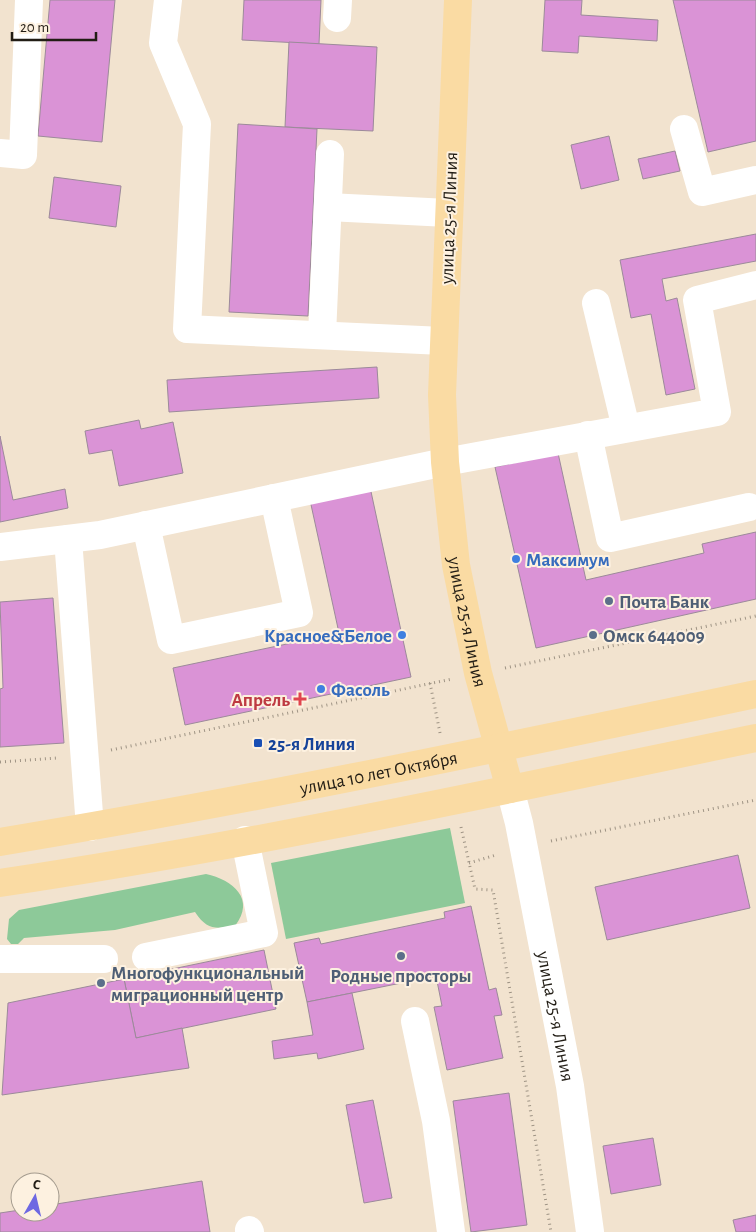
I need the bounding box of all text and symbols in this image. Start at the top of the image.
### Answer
scale bar [12,10,96,42]
text: 20 m [20,20,49,35]
street label: улица 25-я Линия [438,152,461,285]
place label: Максимум [526,551,610,570]
marker: Максимум [510,553,522,565]
street label: улица 25-я Линия [444,555,489,689]
place label: Почта Банк [619,593,710,612]
marker: Почта Банк [603,595,615,607]
place label: Красное&Белое [264,627,392,646]
place label: Омск 644009 [603,627,705,646]
marker: Красное&Белое [396,629,408,641]
marker: Омск 644009 [587,629,599,641]
place label: Фасоль [331,681,390,700]
marker: Фасоль [315,683,327,695]
place label: Апрель [231,691,290,710]
marker: Апрель [294,693,306,705]
place label: 25-я Линия [268,735,355,754]
marker: 25-я Линия [252,737,264,749]
street label: улица 10 лет Октября [298,748,459,799]
street label: улица 25-я Линия [533,949,577,1083]
marker: Родные просторы [395,950,407,962]
place label: Многофункциональный миграционный центр [111,964,304,1005]
place label: Родные просторы [330,967,472,986]
marker: Многофункциональный миграционный центр [95,977,107,989]
north arrow [10,1172,60,1222]
text: С [32,1178,42,1193]

